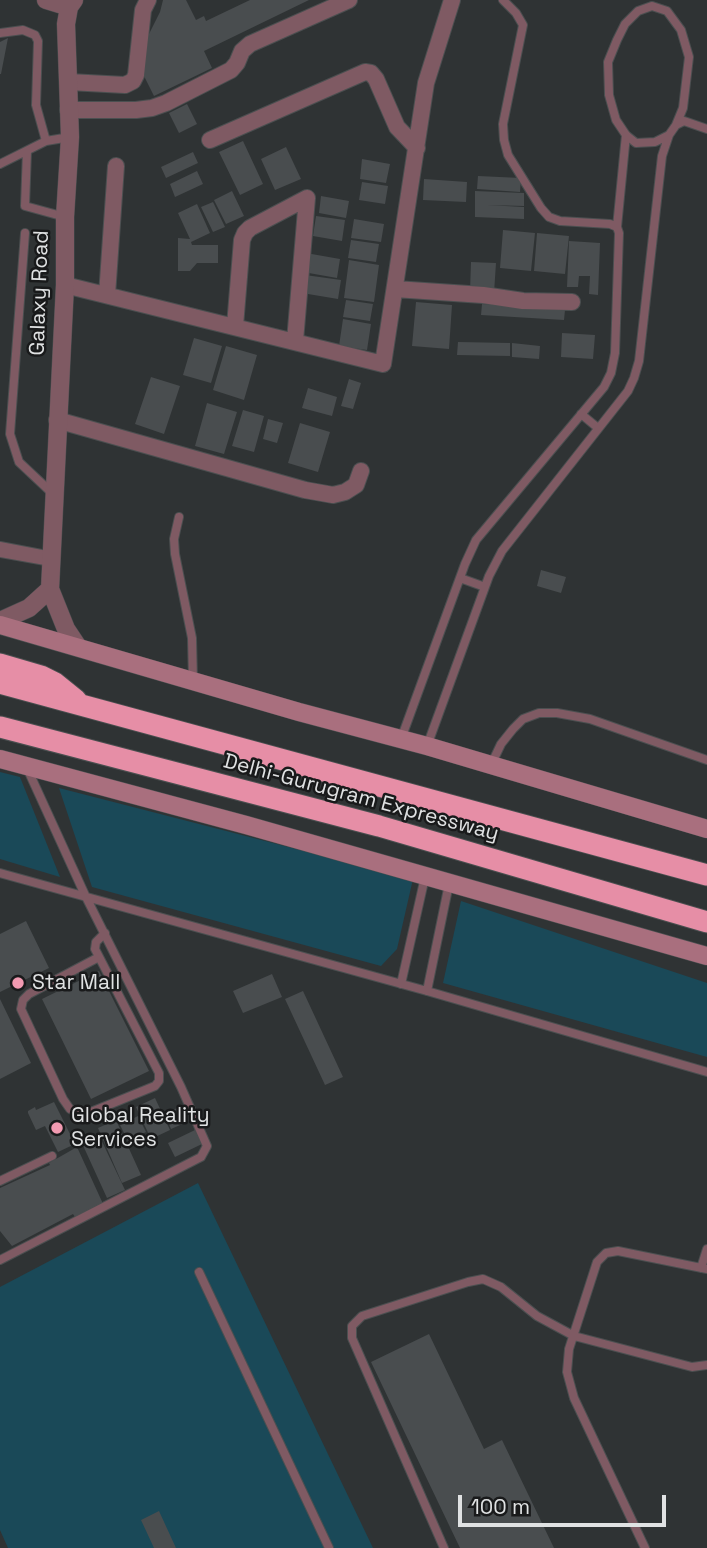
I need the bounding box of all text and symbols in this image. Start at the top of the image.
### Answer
street label: Galaxy Road [25,230,55,356]
street label: Delhi-Gurugram Expressway [221,749,501,847]
place label: Star Mall [32,970,120,996]
marker: Star Mall [10,975,26,991]
place label: Global Reality Services [71,1103,210,1153]
marker: Global Reality Services [49,1120,65,1136]
scale bar [462,1482,670,1526]
text: 100 m [471,1493,530,1520]

